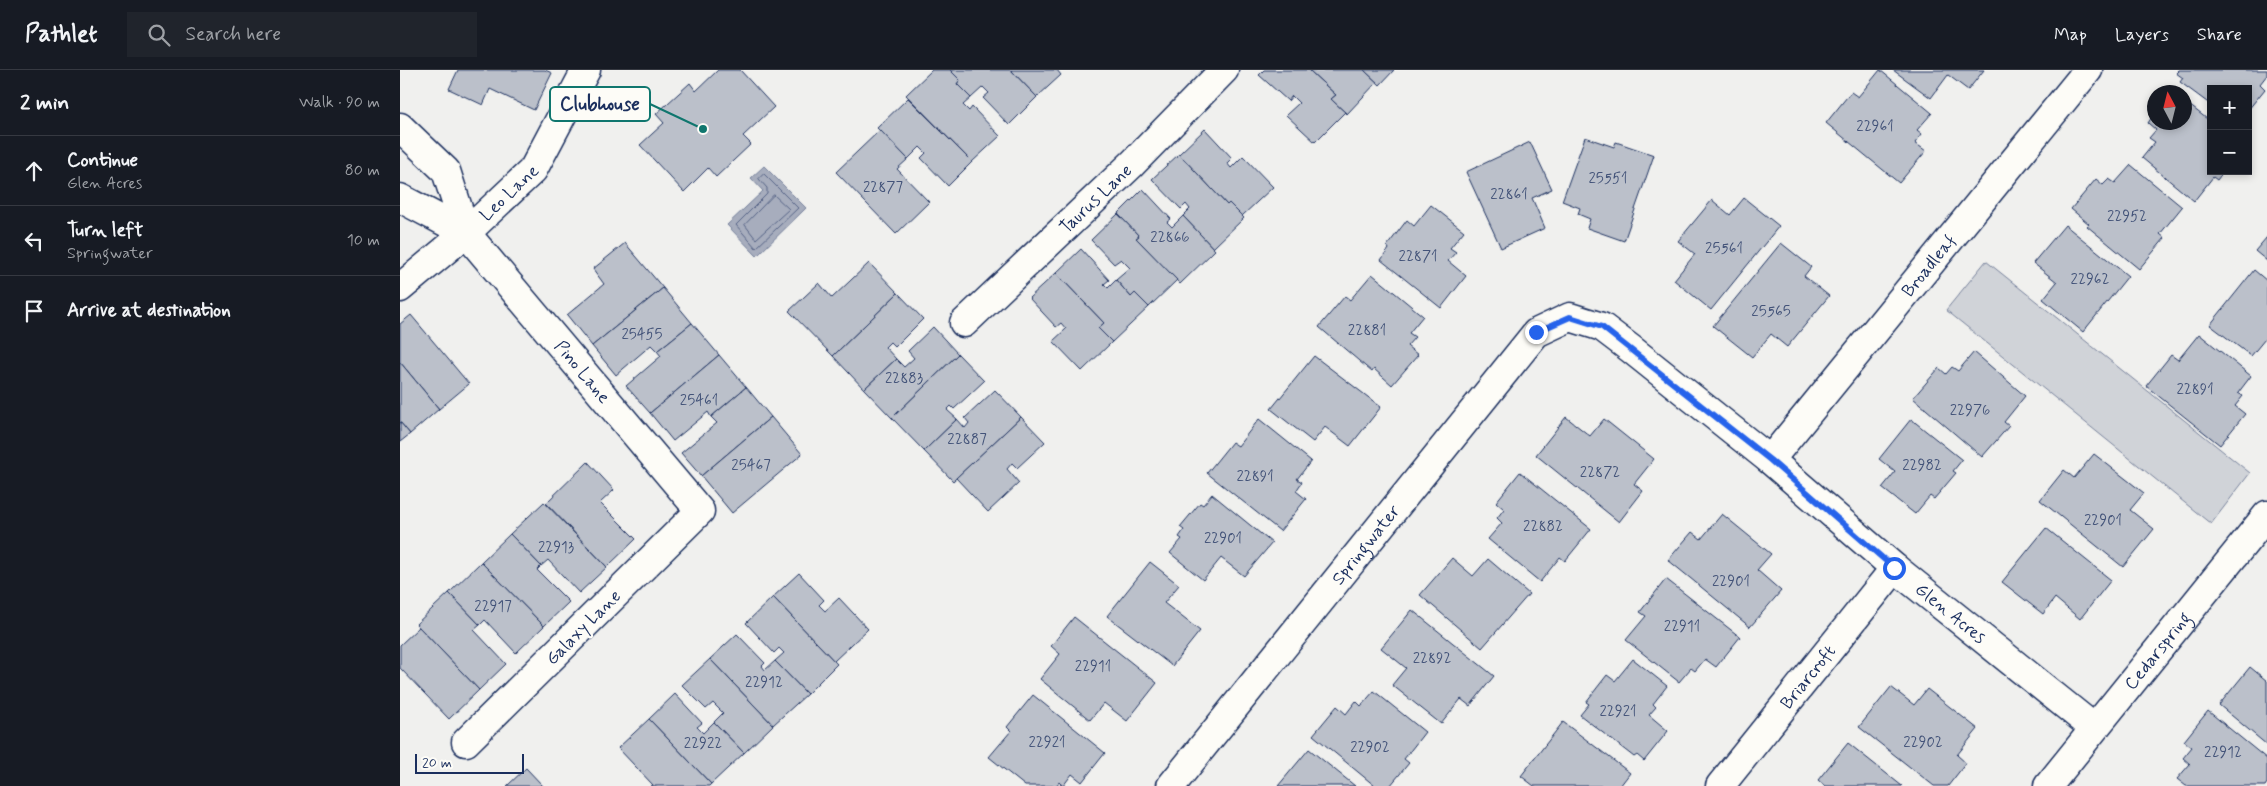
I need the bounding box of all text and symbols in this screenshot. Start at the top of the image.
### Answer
search box [127,12,477,57]
text: Pathlet [25,19,97,50]
icon: search [145,21,173,49]
text: Search here [185,22,281,47]
text: Map [2054,23,2087,47]
text: Layers [2115,23,2169,47]
text: Share [2197,23,2242,47]
north arrow [2147,85,2192,130]
map controls [2207,85,2252,175]
button: + [2207,85,2252,130]
callout: Clubhouse [550,87,650,121]
text: 2 min [20,89,69,117]
text: Walk · 90 m [299,92,380,113]
text: Clubhouse [560,92,640,117]
house number: 22961 [1856,117,1894,137]
button: − [2207,130,2252,175]
text: Continue [67,148,138,173]
icon: ahead [20,157,48,185]
street label: Leo Lane [475,159,545,227]
street label: Taurus Lane [1055,159,1138,240]
text: 80 m [345,160,380,181]
house number: 25551 [1588,169,1628,189]
text: Glen Acres [67,173,142,194]
house number: 22877 [863,178,903,198]
house number: 22861 [1490,185,1528,205]
house number: 22952 [2107,207,2147,227]
text: Turn left [67,218,143,243]
icon: left [20,227,48,255]
house number: 22866 [1150,228,1190,248]
text: 10 m [347,230,380,251]
street label: Broadleaf [1897,230,1962,302]
house number: 25561 [1705,239,1743,259]
text: Springwater [67,243,153,264]
house number: 22871 [1399,247,1437,267]
house number: 22962 [2071,270,2109,290]
icon: arrive [20,297,48,325]
text: Arrive at destination [67,298,231,323]
house number: 25565 [1751,302,1791,322]
house number: 22881 [1348,321,1386,341]
route end [1525,321,1548,344]
house number: 25455 [621,325,663,345]
street label: Pino Lane [548,336,615,409]
house number: 22883 [885,369,923,389]
house number: 22891 [2176,380,2214,400]
house number: 25461 [680,391,718,411]
house number: 22976 [1950,401,1990,421]
house number: 22887 [947,430,987,450]
house number: 25467 [731,456,771,476]
house number: 22982 [1902,456,1942,476]
house number: 22872 [1580,463,1620,483]
house number: 22891 [1236,467,1274,487]
street label: Springwater [1327,500,1406,590]
house number: 22901 [2084,511,2122,531]
house number: 22882 [1523,517,1563,537]
house number: 22901 [1204,529,1242,549]
house number: 22913 [538,538,574,558]
route start [1883,557,1906,580]
house number: 22901 [1712,572,1750,592]
street label: Glen Acres [1910,578,1991,650]
street label: Galaxy Lane [541,585,627,671]
house number: 22917 [474,597,512,617]
street label: Cedarspring [2119,607,2198,695]
house number: 22911 [1664,617,1700,637]
street label: Briarcroft [1775,640,1842,715]
house number: 22892 [1413,649,1451,669]
house number: 22911 [1075,657,1111,677]
house number: 22912 [745,673,783,693]
house number: 22921 [1600,702,1636,722]
house number: 22921 [1029,733,1065,753]
house number: 22902 [1903,733,1943,753]
house number: 22922 [684,734,722,754]
house number: 22902 [1350,738,1390,758]
house number: 22912 [2204,743,2242,763]
scale bar [415,751,524,774]
text: 20 m [422,754,452,772]

